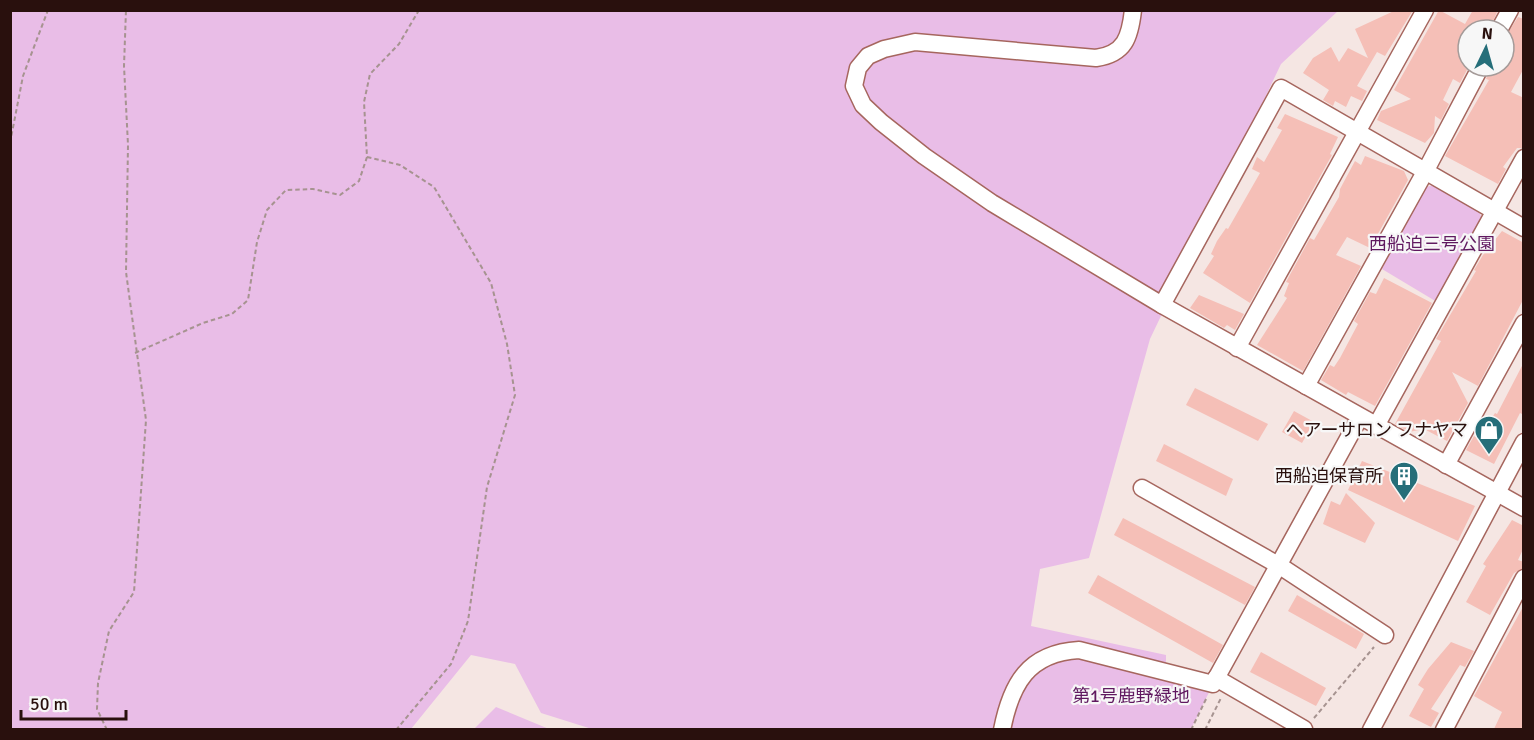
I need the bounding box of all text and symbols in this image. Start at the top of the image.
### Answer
north arrow [1456,18,1516,78]
text: N [1481,24,1494,45]
park label: 西船迫三号公園 [1369,233,1495,255]
shop icon: ヘアーサロン フナヤマ [1473,414,1505,456]
place label: ヘアーサロン フナヤマ [1285,419,1468,441]
building icon: 西船迫保育所 [1388,460,1420,502]
place label: 西船迫保育所 [1275,465,1383,487]
scale bar [21,683,126,721]
park label: 第1号鹿野緑地 [1072,685,1190,707]
text: 50 m [30,693,68,715]

